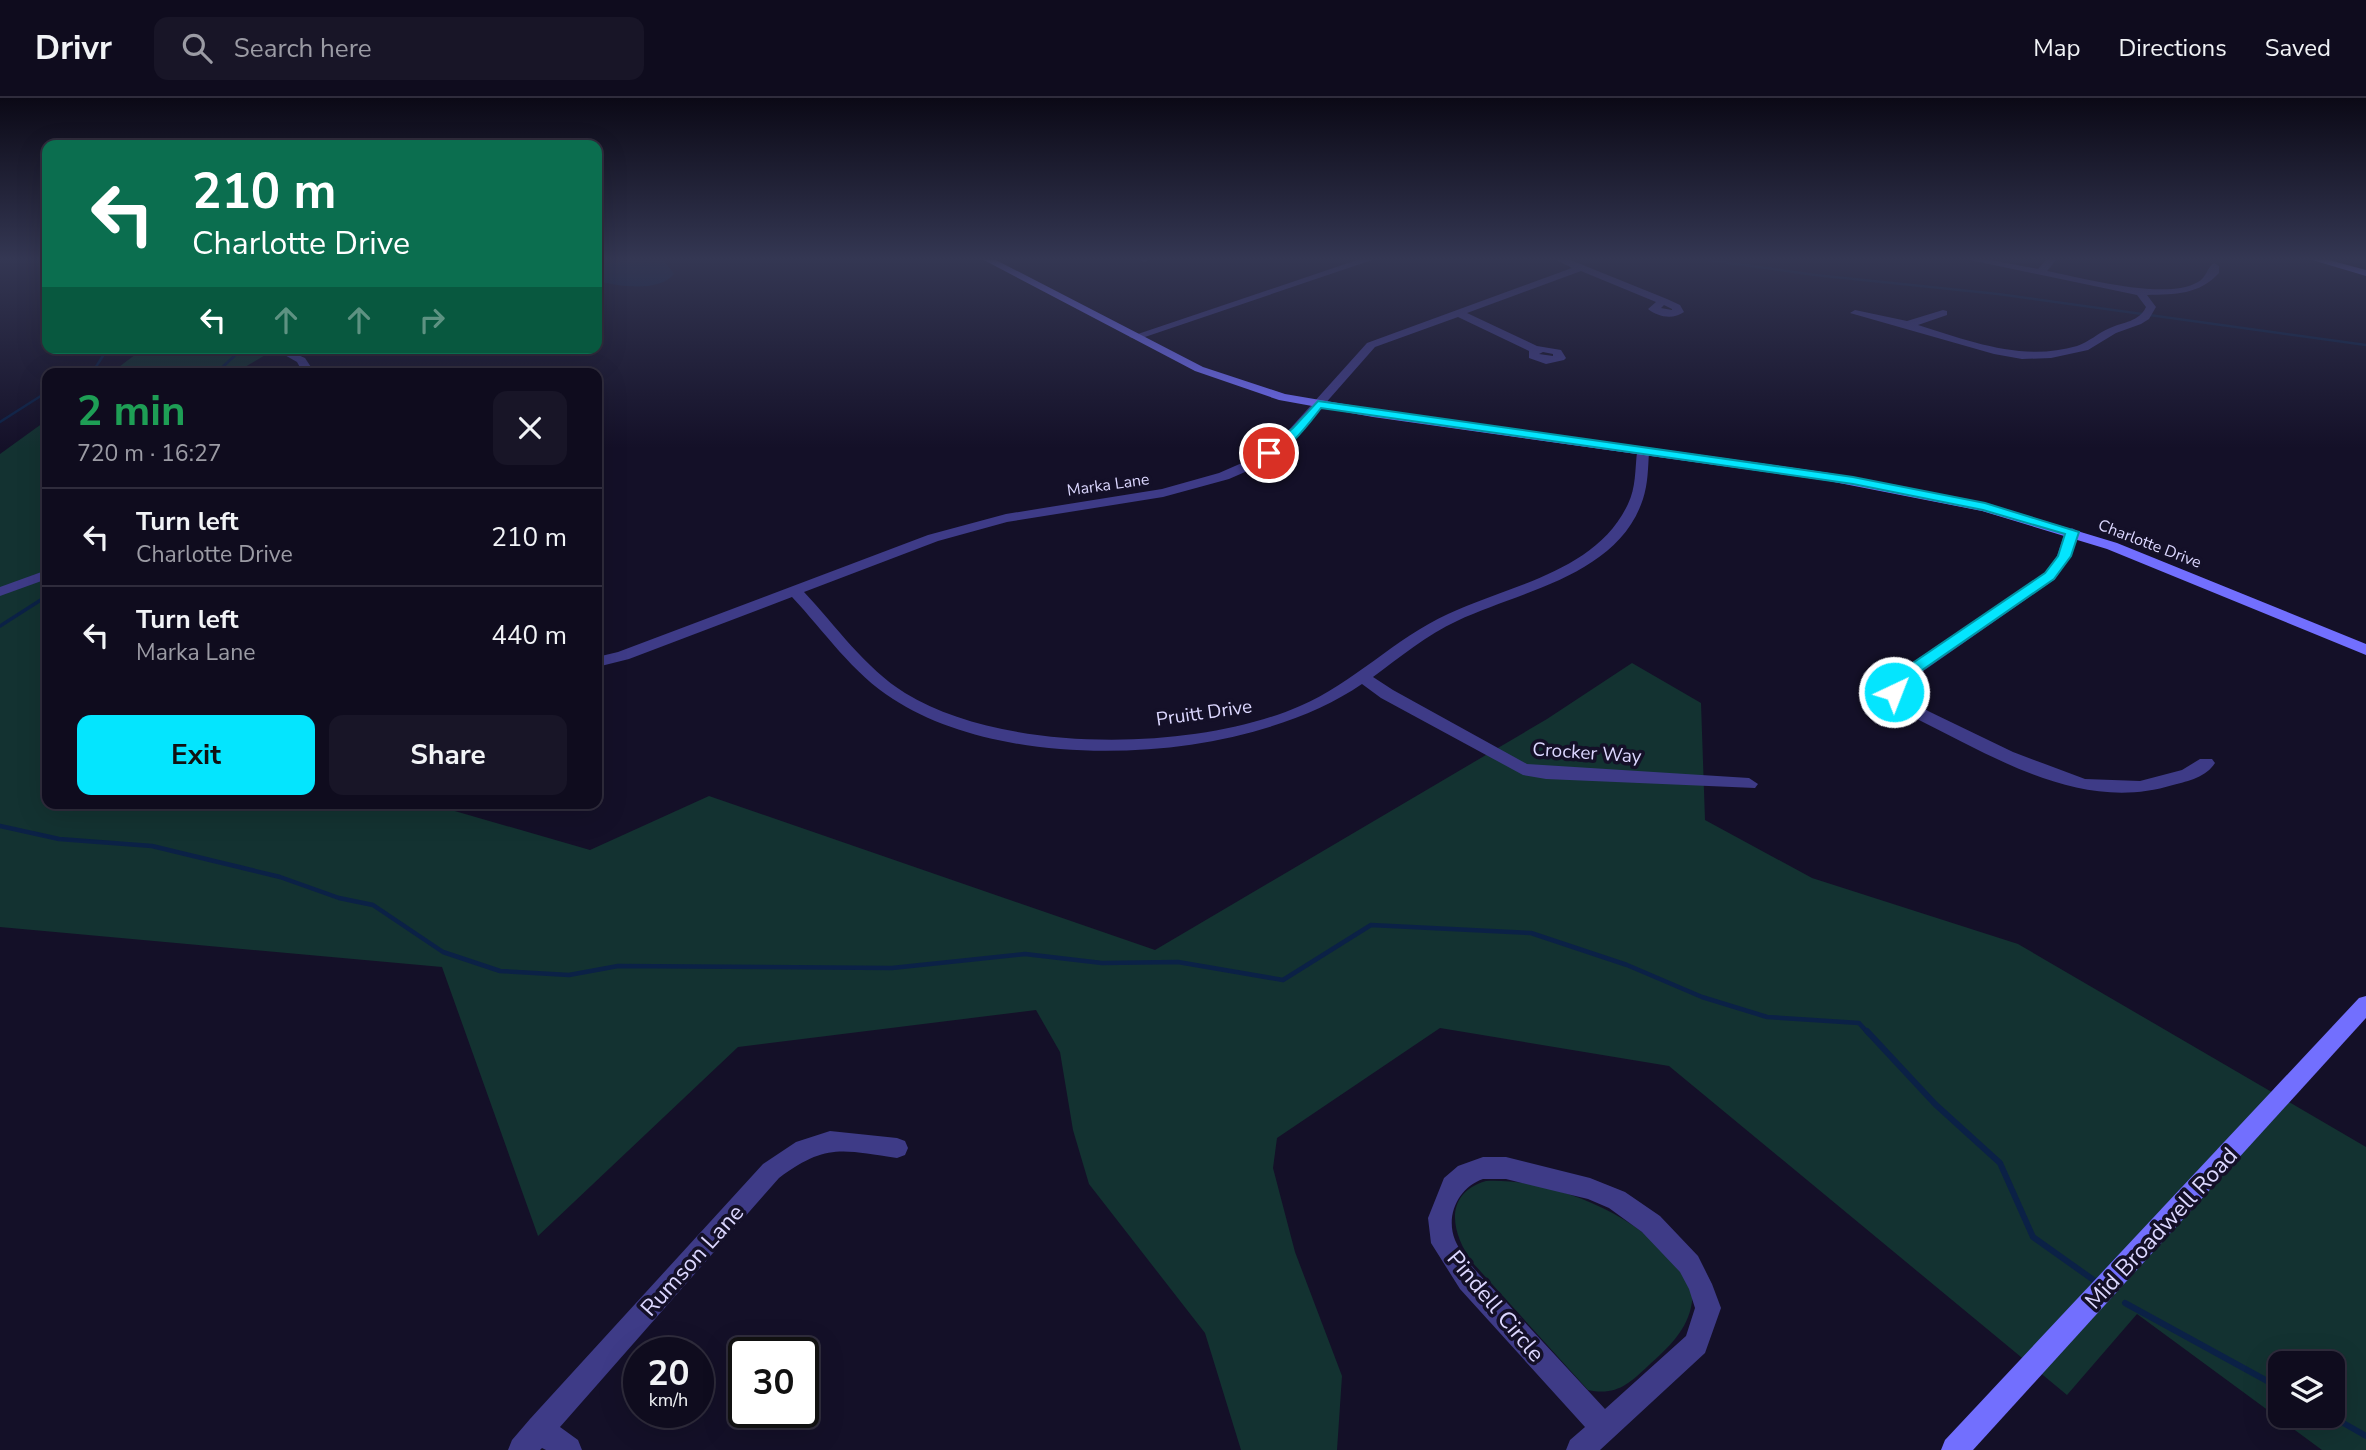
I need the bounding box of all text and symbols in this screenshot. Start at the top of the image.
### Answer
search box [154,17,644,80]
text: Drivr [35,26,112,71]
icon: search [178,29,216,67]
text: Search here [234,31,372,66]
text: Map [2033,32,2080,64]
text: Directions [2118,32,2227,64]
text: Saved [2265,32,2331,64]
text: 210 m [192,158,336,225]
icon: left [77,168,168,259]
text: Charlotte Drive [192,222,410,265]
icon: left [194,301,232,339]
icon: ahead [267,301,305,339]
icon: ahead [340,301,378,339]
icon: right [413,301,451,339]
text: 2 min [77,383,186,440]
button: close [493,391,567,465]
pin [1239,423,1299,483]
icon: arrive [1250,434,1288,472]
text: 720 m · 16:27 [77,438,222,469]
street label: Marka Lane [1065,468,1151,502]
text: Turn left [136,504,239,539]
street label: Charlotte Drive [2095,514,2204,574]
icon: left [77,518,115,556]
text: 210 m [491,520,567,555]
text: Charlotte Drive [136,539,293,570]
text: Turn left [136,602,239,637]
icon: left [77,616,115,654]
text: 440 m [491,618,567,653]
text: Marka Lane [136,637,256,668]
position arrow [1857,655,1931,729]
street label: Pruitt Drive [1154,693,1254,733]
button: Exit [77,715,315,795]
button: Share [329,715,567,795]
street label: Crocker Way [1531,736,1643,770]
street label: Mid Broadwell Road [2078,1141,2245,1316]
street label: Rumson Lane [634,1198,751,1323]
street label: Pindell Circle [1440,1244,1551,1369]
speed limit sign: 30 [728,1337,819,1428]
text: 20 [647,1350,690,1397]
map controls [2268,1351,2345,1428]
button: layers [2268,1351,2345,1428]
text: km/h [649,1388,688,1412]

